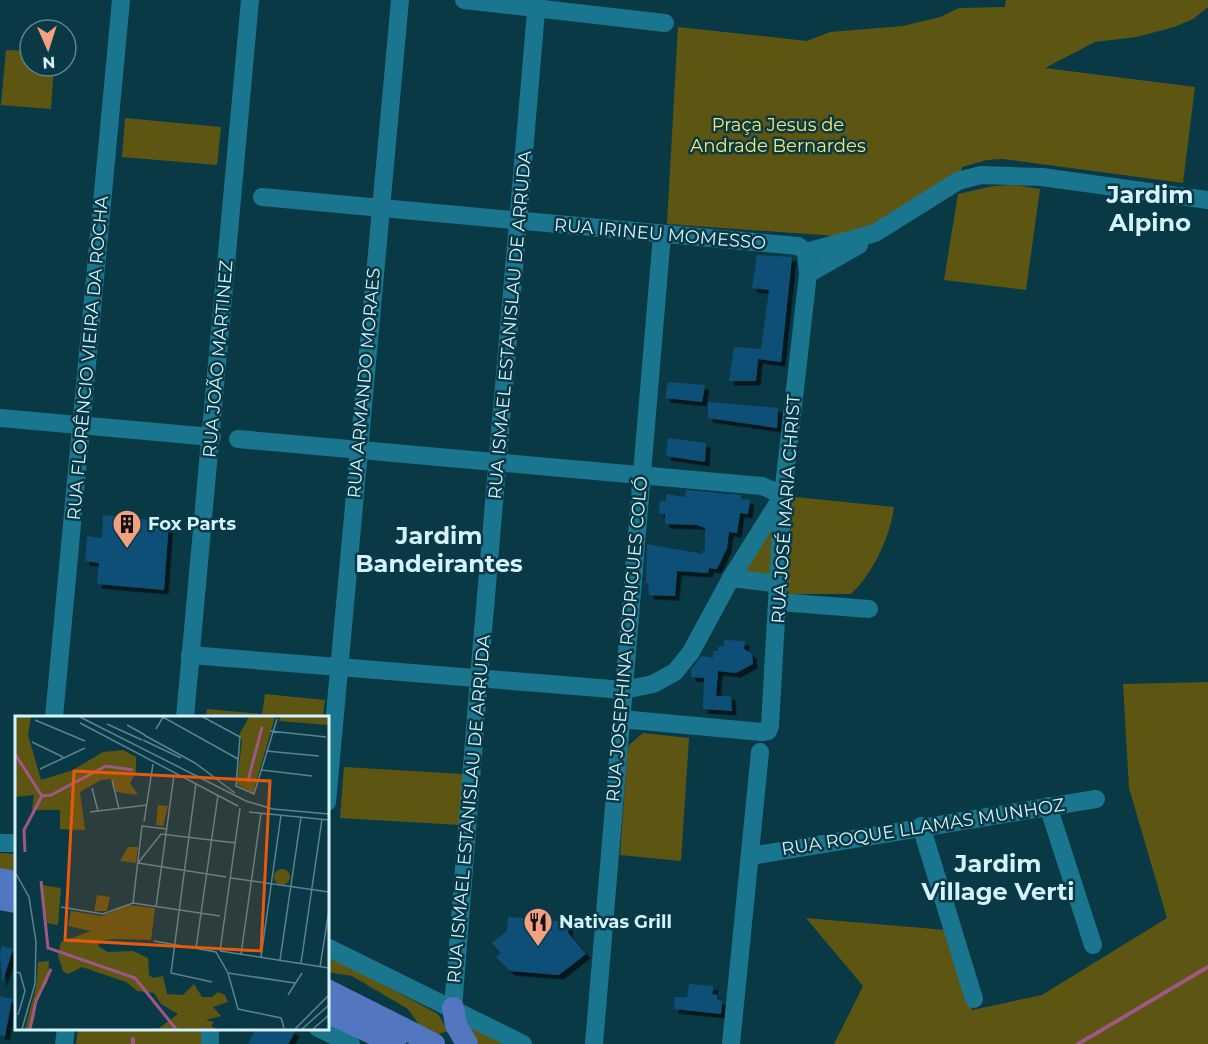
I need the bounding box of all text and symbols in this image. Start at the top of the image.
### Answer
north arrow [18,18,78,78]
text: N [42,53,56,72]
park label: Praça Jesus de Andrade Bernardes [690,114,866,157]
street label: RUA ISMAEL ESTANISLAU DE ARRUDA [484,150,536,500]
district label: Jardim Alpino [1106,180,1193,237]
street label: RUA FLORÊNCIO VIEIRA DA ROCHA [63,195,113,521]
street label: RUA IRINEU MOMESSO [553,214,767,254]
street label: RUA JOÃO MARTINEZ [198,259,238,459]
street label: RUA ARMANDO MORAES [343,267,385,499]
street label: RUA JOSÉ MARIA CHRIST [767,393,805,624]
street label: RUA JOSEPHINA RODRIGUES COLÓ [602,475,652,803]
building icon: Fox Parts [111,508,143,550]
place label: Fox Parts [148,513,236,535]
district label: Jardim Bandeirantes [355,521,523,578]
street label: RUA ISMAEL ESTANISLAU DE ARRUDA [443,634,495,984]
inset map [15,716,328,1029]
street label: RUA ROQUE LLAMAS MUNHOZ [780,794,1066,860]
district label: Jardim Village Verti [920,849,1075,906]
restaurant icon: Nativas Grill [522,906,554,948]
place label: Nativas Grill [559,911,672,933]

